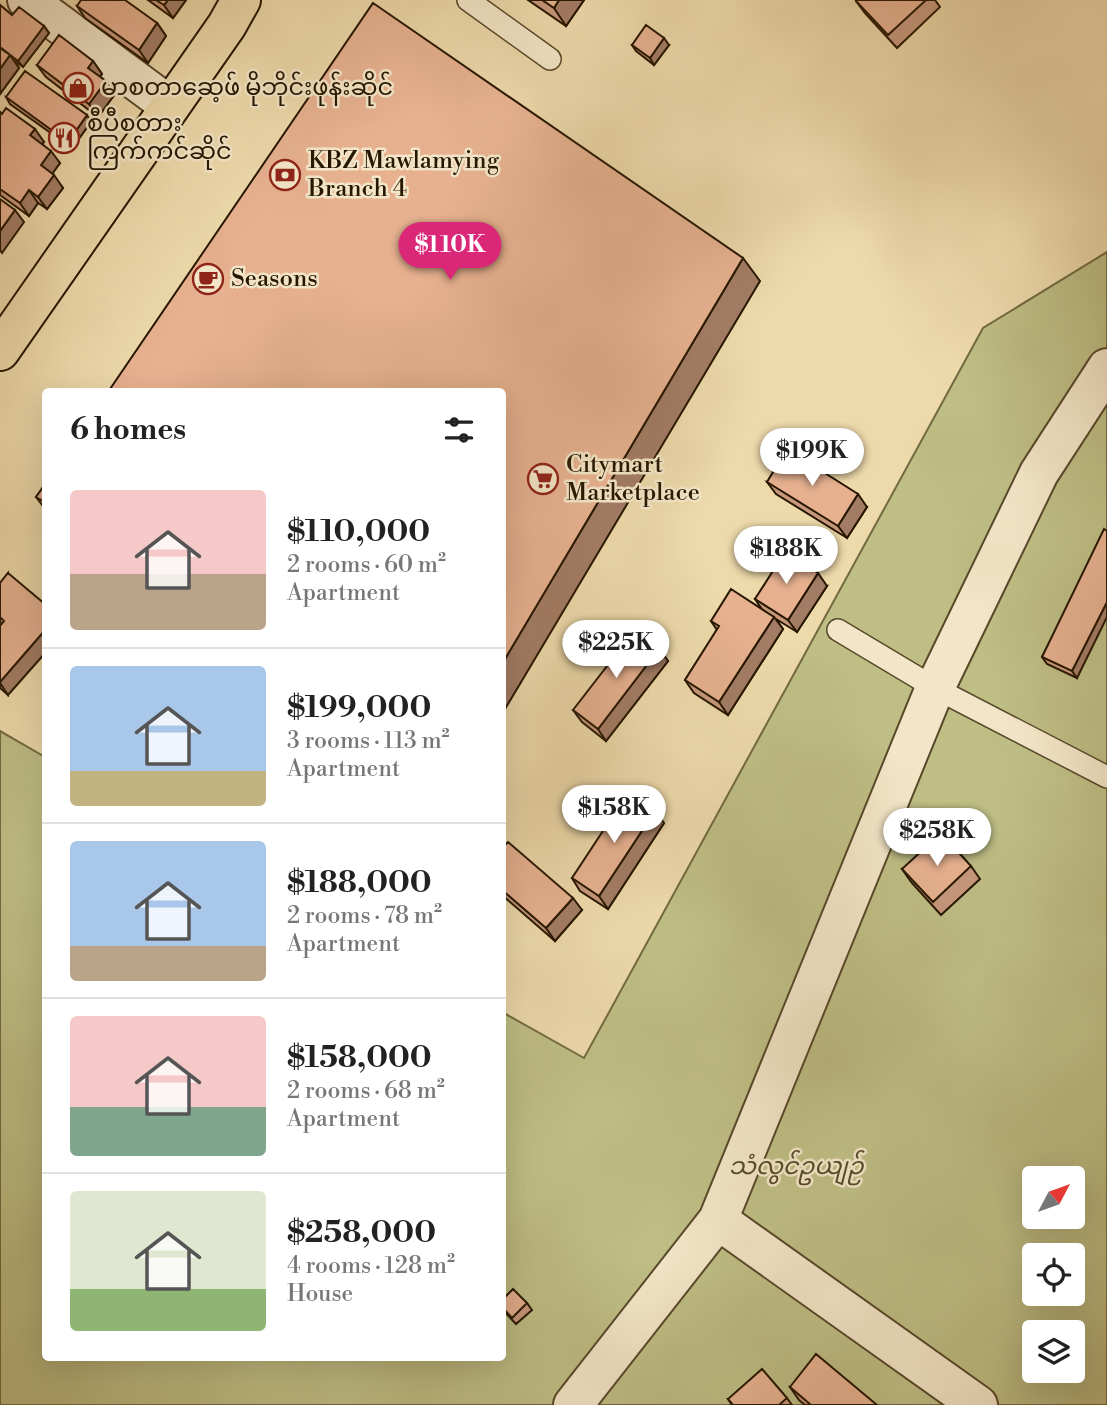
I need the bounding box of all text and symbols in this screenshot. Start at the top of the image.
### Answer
shop icon: မာစတာဆေ့ဖ် မိုဘိုင်းဖုန်းဆိုင် [61,71,95,105]
place label: မာစတာဆေ့ဖ် မိုဘိုင်းဖုန်းဆိုင် [101,71,393,106]
place label: စီပီစတား ကြက်ကင်ဆိုင် [87,107,232,170]
restaurant icon: စီပီစတား ကြက်ကင်ဆိုင် [47,121,81,155]
place label: KBZ Mawlamying Branch 4 [307,146,500,204]
bank icon: KBZ Mawlamying Branch 4 [268,158,302,192]
pin: $110K [401,222,499,282]
text: $110K [414,231,486,259]
cafe icon: Seasons [191,262,225,296]
place label: Seasons [231,264,318,294]
text: 6 homes [70,411,186,449]
icon: filters [440,411,478,449]
pin: $199K [763,428,861,488]
text: $199K [776,437,848,465]
place label: Citymart Marketplace [566,450,700,508]
supermarket icon: Citymart Marketplace [526,462,560,496]
text: $110,000 [287,513,430,551]
icon: home [126,518,210,602]
pin: $188K [737,526,835,586]
text: $188K [750,535,822,563]
text: 2 rooms · 60 m² [287,551,446,579]
text: Apartment [287,579,400,607]
pin: $225K [567,620,665,680]
text: $225K [578,629,654,657]
text: $199,000 [287,689,431,727]
icon: home [126,694,210,778]
text: 3 rooms · 113 m² [287,727,450,755]
text: Apartment [287,755,400,783]
pin: $158K [565,786,663,845]
text: $158K [578,794,650,822]
pin: $258K [888,808,986,868]
text: $258K [899,817,975,845]
text: $188,000 [287,864,432,902]
icon: home [126,869,210,953]
text: 2 rooms · 78 m² [287,902,442,930]
text: Apartment [287,930,400,958]
text: $158,000 [287,1039,432,1077]
icon: home [126,1044,210,1128]
text: 2 rooms · 68 m² [287,1077,445,1105]
text: Apartment [287,1105,400,1133]
park label: သံလွင်ဥယျဉ် [729,1149,865,1186]
north arrow [1022,1166,1085,1228]
map controls [1022,1166,1085,1383]
text: $258,000 [287,1214,436,1252]
icon: home [126,1219,210,1303]
button: locate [1022,1243,1085,1306]
text: 4 rooms · 128 m² [287,1252,455,1280]
text: House [287,1280,353,1308]
button: layers [1022,1320,1085,1383]

